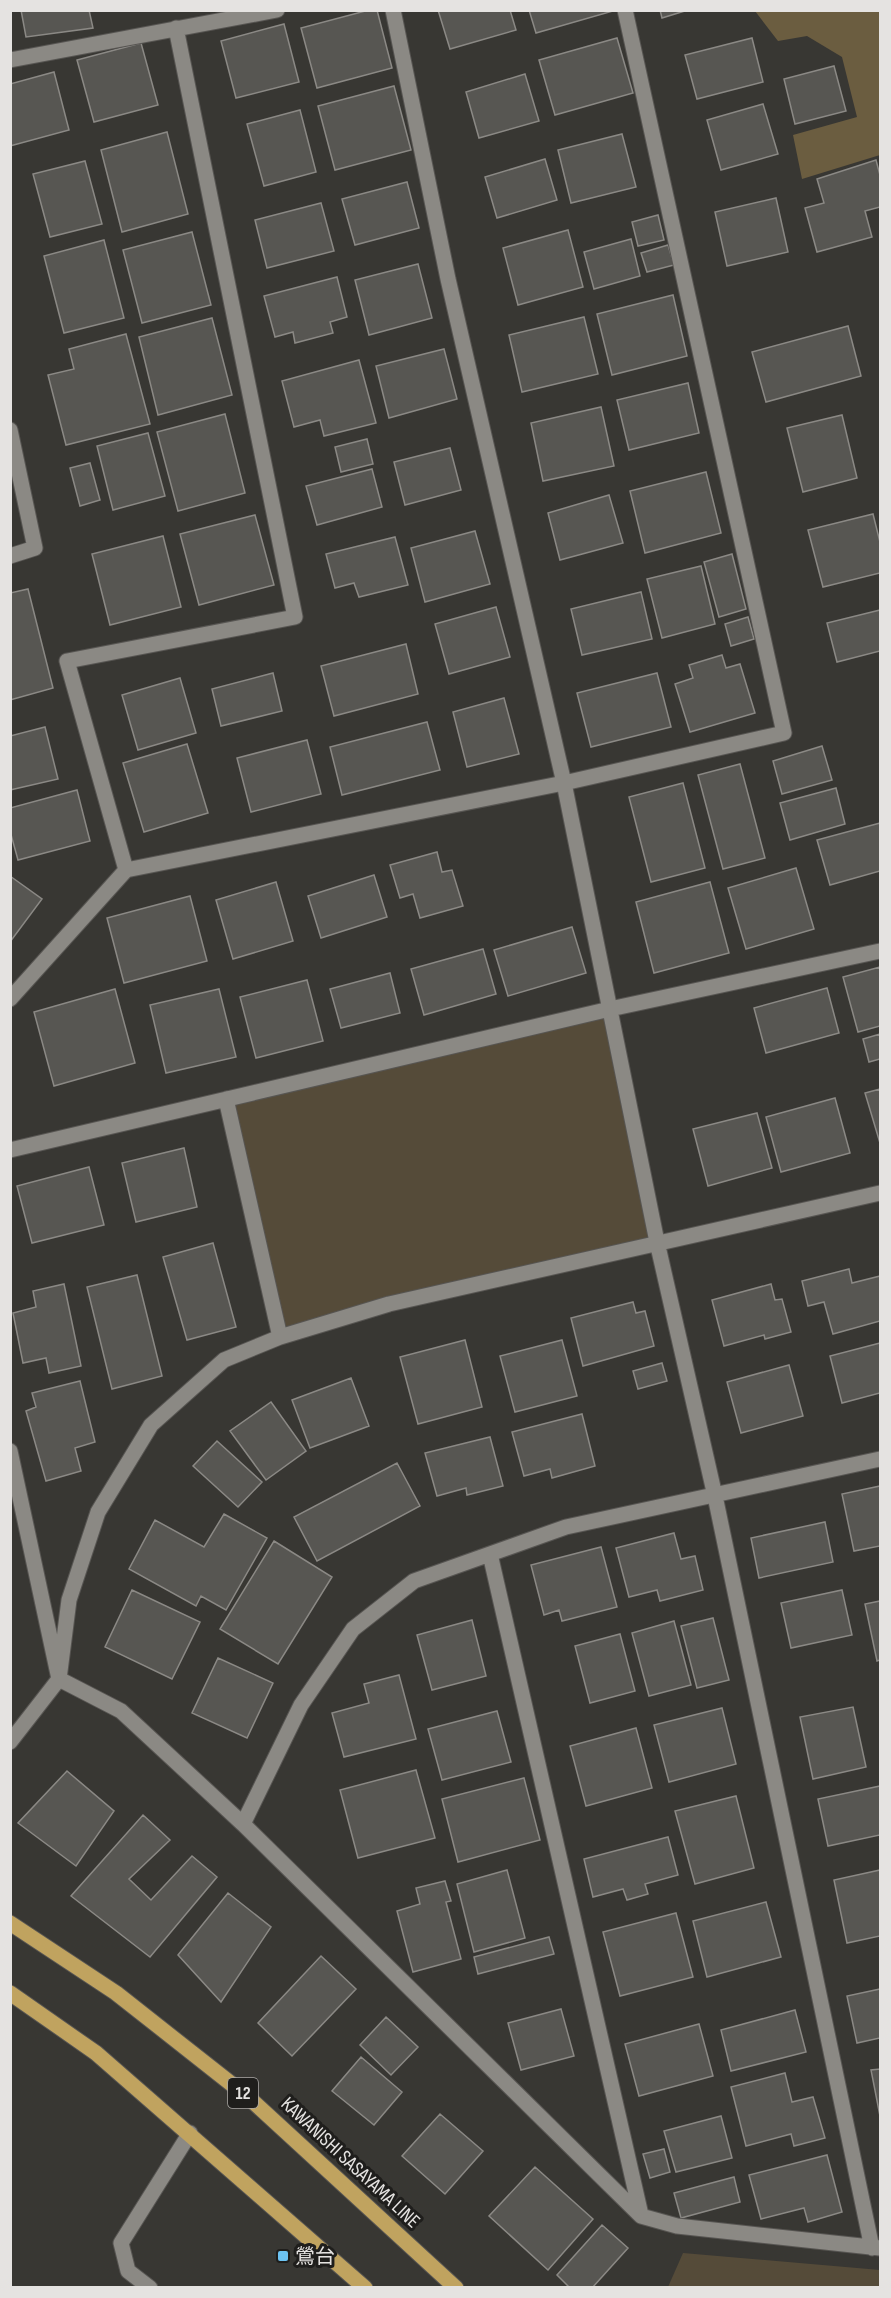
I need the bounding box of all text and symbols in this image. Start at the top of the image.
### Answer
road number: 12 [228,2078,258,2108]
street label: KAWANISHI SASAYAMA LINE [276,2092,425,2233]
place label: 鶯台 [295,2245,335,2269]
marker: 鶯台 [276,2249,290,2263]

